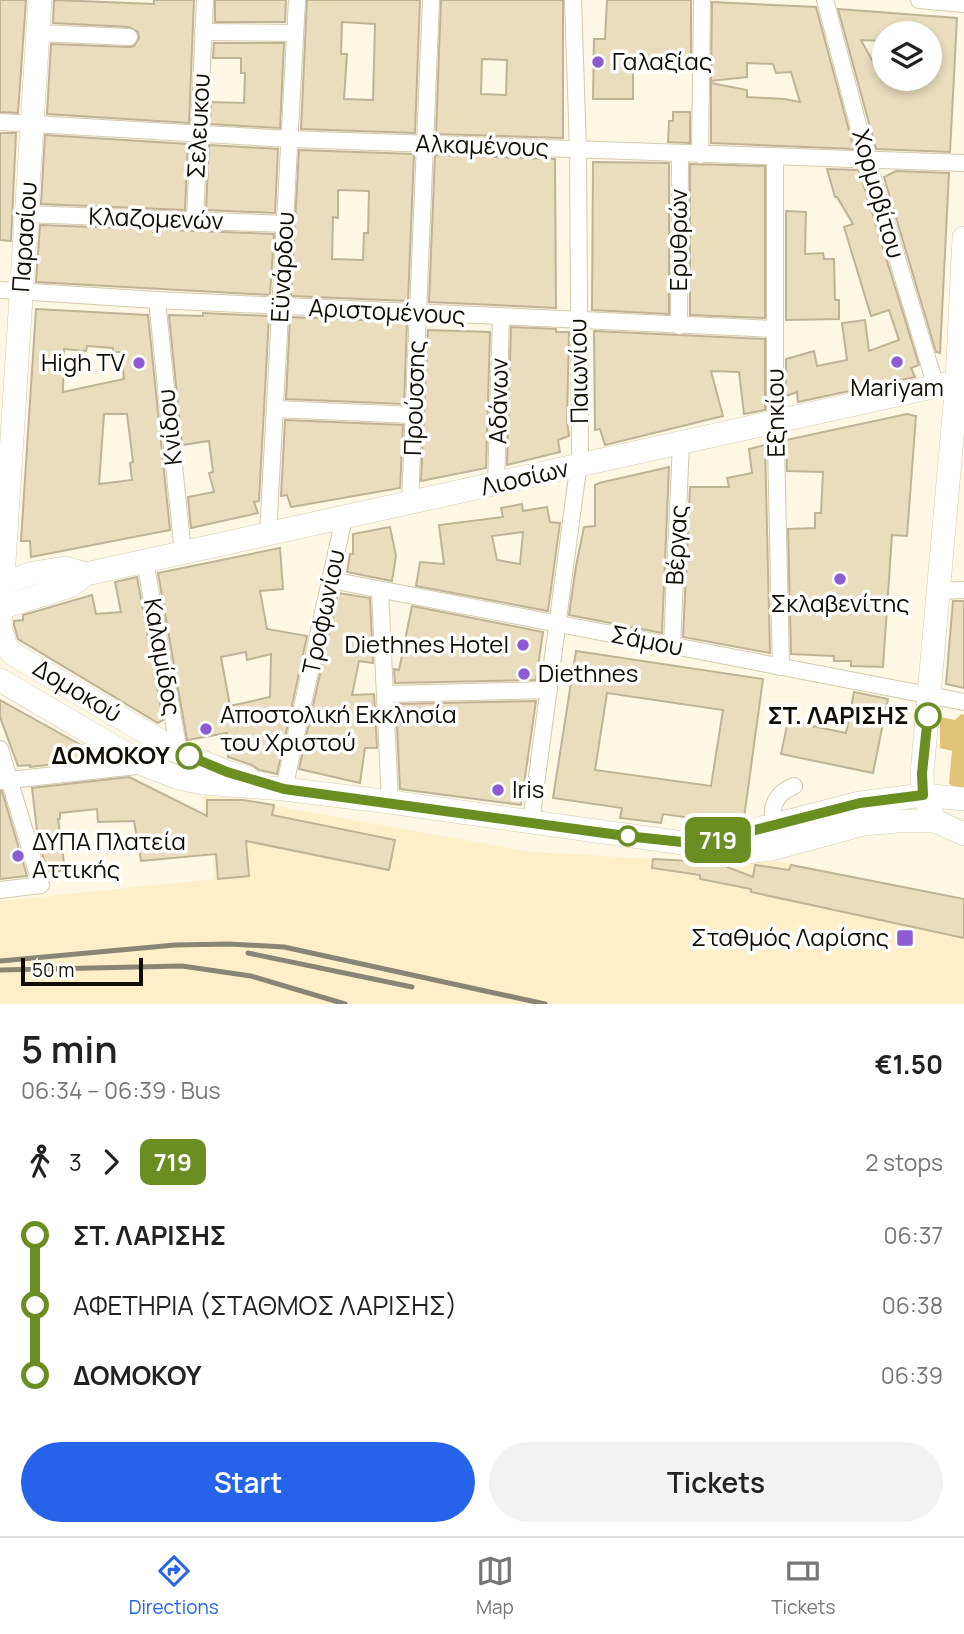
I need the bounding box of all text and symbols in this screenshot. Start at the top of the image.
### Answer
map controls [872,21,942,91]
button: layers [872,21,942,91]
place label: Γαλαξίας [612,44,712,77]
marker: Γαλαξίας [590,54,606,70]
street label: Σελευκου [178,72,217,179]
street label: Χορμοβίτου [845,125,914,262]
street label: Αλκαμένους [415,126,549,163]
street label: Παρασίου [3,181,44,293]
street label: Ερυθρών [661,189,694,291]
street label: Κλαζομενών [88,199,224,236]
street label: Εϋνάρδου [262,211,301,323]
street label: Αριστομένους [308,290,466,331]
street label: Παιωνίου [560,318,595,424]
street label: Προύσσης [395,340,432,456]
place label: High TV [41,345,126,378]
marker: Mariyam [889,354,905,370]
marker: High TV [131,355,147,371]
street label: Αδάνων [480,358,515,444]
street label: Εξηκίου [757,368,792,458]
place label: Mariyam [850,370,944,403]
street label: Κνίδου [148,387,189,467]
street label: Λιοσίων [478,450,572,503]
street label: Βέργας [657,504,694,586]
street label: Τροφωνίου [293,546,352,677]
marker: Σκλαβενίτης [832,571,848,587]
place label: Σκλαβενίτης [771,586,909,619]
street label: Καλαμίδος [137,596,190,718]
street label: Σάμου [608,616,686,663]
place label: Diethnes Hotel [344,627,509,660]
marker: Diethnes Hotel [515,637,531,653]
street label: Δομοκού [27,650,128,729]
place label: Diethnes [538,656,638,689]
marker: Diethnes [516,666,532,682]
place label: Αποστολική Εκκλησία του Χριστού [220,697,457,758]
place label: ΣΤ. ΛΑΡΙΣΗΣ [767,698,909,731]
marker: ΣΤ. ΛΑΡΙΣΗΣ [915,703,941,729]
marker: Αποστολική Εκκλησία του Χριστού [198,721,214,737]
place label: ΔΟΜΟΚΟΥ [51,738,170,771]
marker: ΔΟΜΟΚΟΥ [176,743,202,769]
place label: Iris [512,772,544,805]
marker: Iris [490,782,506,798]
line badge: 719 [678,817,758,863]
text: 719 [699,823,737,856]
place label: ΔΥΠΑ Πλατεία Αττικής [32,824,186,885]
unlabelled marker [618,826,638,846]
marker: ΔΥΠΑ Πλατεία Αττικής [10,848,26,864]
place label: Σταθμός Λαρίσης [691,920,889,953]
marker: Σταθμός Λαρίσης [895,928,915,948]
scale bar [21,955,144,987]
text: 50 m [32,957,74,983]
text: 5 min [21,1022,118,1074]
text: €1.50 [875,1046,943,1082]
text: 06:34 – 06:39 · Bus [21,1074,221,1106]
icon: walk [21,1143,59,1181]
icon: forward [92,1143,130,1181]
text: 719 [154,1145,192,1178]
text: 3 [69,1146,82,1178]
text: 2 stops [865,1146,943,1178]
text: ΣΤ. ΛΑΡΙΣΗΣ [73,1217,226,1253]
text: 06:37 [884,1219,943,1251]
text: ΑΦΕΤΗΡΙΑ (ΣΤΑΘΜΟΣ ΛΑΡΙΣΗΣ) [73,1287,457,1323]
text: 06:38 [882,1289,943,1321]
text: ΔΟΜΟΚΟΥ [73,1357,202,1393]
text: 06:39 [881,1359,943,1391]
button: Start [21,1442,475,1522]
button: Tickets [489,1442,943,1522]
tab: Directions [129,1552,219,1620]
tab: Map [476,1552,514,1620]
tab: Tickets [771,1552,835,1620]

